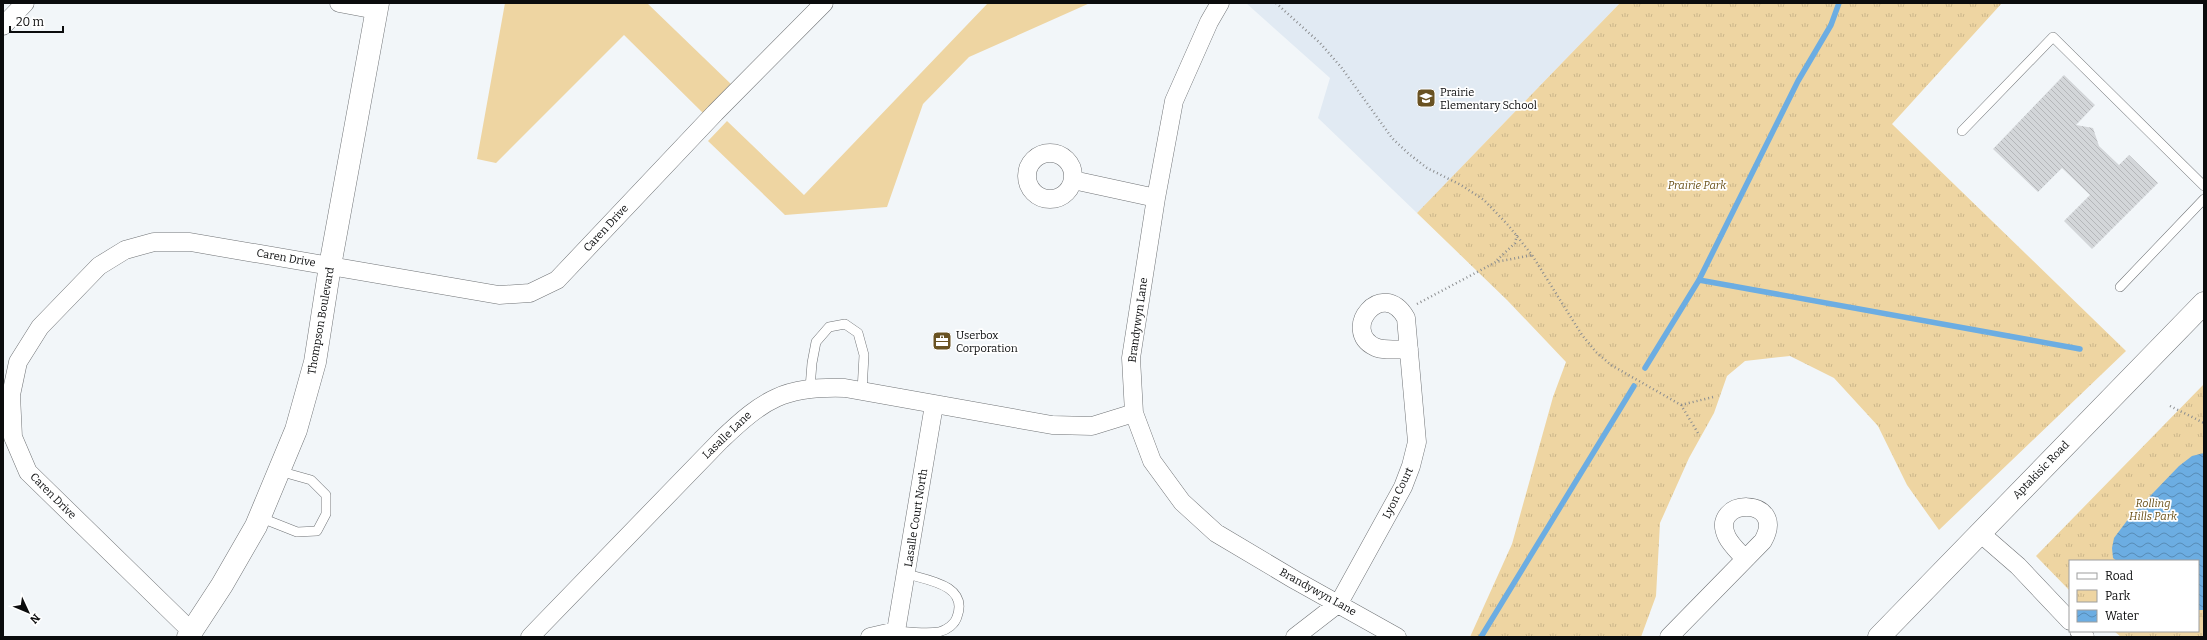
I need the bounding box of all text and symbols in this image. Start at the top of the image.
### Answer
scale bar [10,8,63,34]
text: 20 m [16,15,45,29]
place label: Prairie Elementary School [1440,86,1537,112]
school or university icon: Prairie Elementary School [1415,87,1437,109]
park label: Prairie Park [1668,179,1727,192]
street label: Caren Drive [581,202,631,254]
street label: Caren Drive [255,246,317,270]
street label: Thompson Boulevard [305,266,337,376]
street label: Brandywyn Lane [1126,277,1150,363]
place label: Userbox Corporation [956,329,1018,355]
office icon: Userbox Corporation [931,330,953,352]
street label: Lasalle Lane [700,409,754,461]
street label: Aptakisic Road [2010,438,2072,502]
street label: Lyon Court [1380,465,1416,521]
street label: Lasalle Court North [902,468,930,568]
street label: Caren Drive [27,470,79,522]
park label: Rolling Hills Park [2129,497,2178,523]
legend [2069,560,2199,632]
street label: Brandywyn Lane [1277,566,1359,618]
text: Road [2105,569,2133,583]
text: Park [2105,589,2131,603]
north arrow [8,592,48,632]
text: Water [2105,609,2140,623]
text: N [27,611,42,627]

